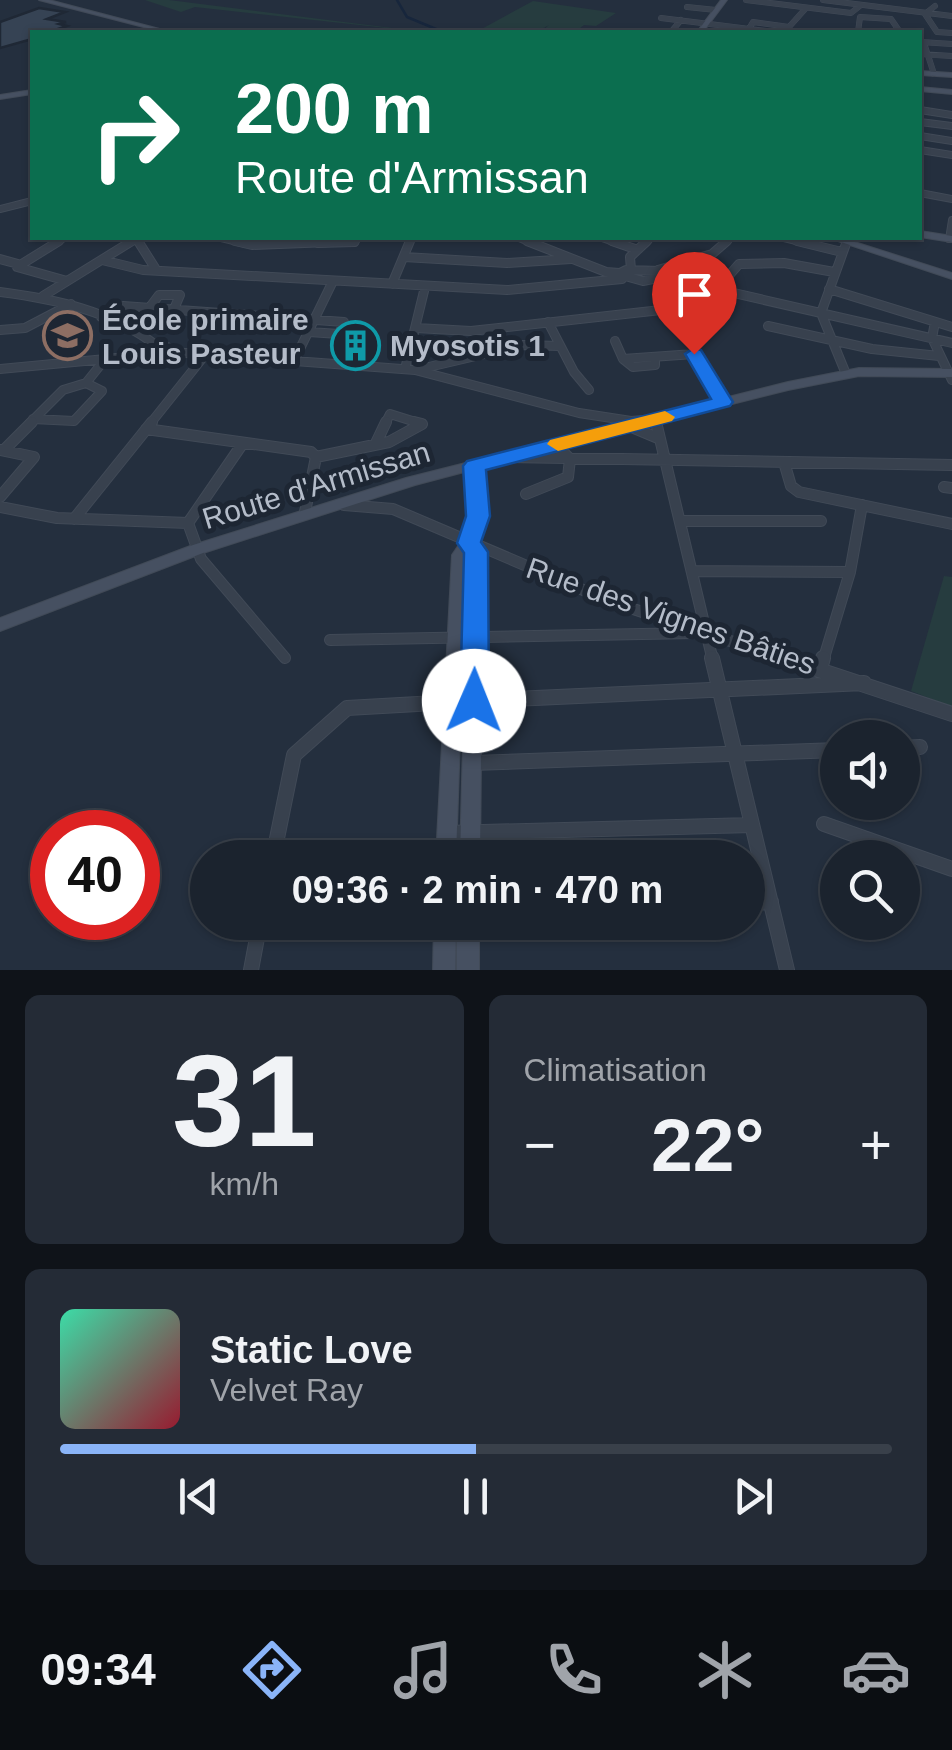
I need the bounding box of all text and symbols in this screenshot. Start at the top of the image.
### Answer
icon: right [70,70,200,200]
text: 200 m [235,70,433,148]
text: Route d'Armissan [235,152,589,203]
pin [652,252,737,355]
icon: arrive [667,267,722,322]
place label: École primaire Louis Pasteur [102,303,309,370]
school or university icon: École primaire Louis Pasteur [41,310,93,362]
building icon: Myosotis 1 [329,319,381,371]
place label: Myosotis 1 [390,329,545,362]
street label: Route d'Armissan [198,435,434,535]
street label: Rue des Vignes Bâties [522,551,820,681]
position arrow [422,649,526,753]
map controls [820,720,920,940]
button: sound [820,720,920,820]
speed limit sign: 40 [30,810,160,940]
button: search [820,840,920,940]
text: 09:36 · 2 min · 470 m [292,869,663,911]
text: 31 [172,1028,317,1174]
text: Climatisation [524,1052,707,1088]
text: 22° [651,1103,764,1187]
text: − [524,1114,556,1176]
text: + [860,1114,892,1176]
text: km/h [210,1166,279,1202]
text: Static Love [210,1329,413,1371]
text: Velvet Ray [210,1372,363,1408]
icon: previous [171,1469,226,1524]
icon: pause [448,1469,503,1524]
icon: next [726,1469,781,1524]
icon: directions [237,1635,307,1705]
icon: music [388,1635,458,1705]
icon: phone [539,1635,609,1705]
icon: climate [690,1635,760,1705]
icon: car [841,1635,911,1705]
text: 09:34 [41,1644,156,1695]

